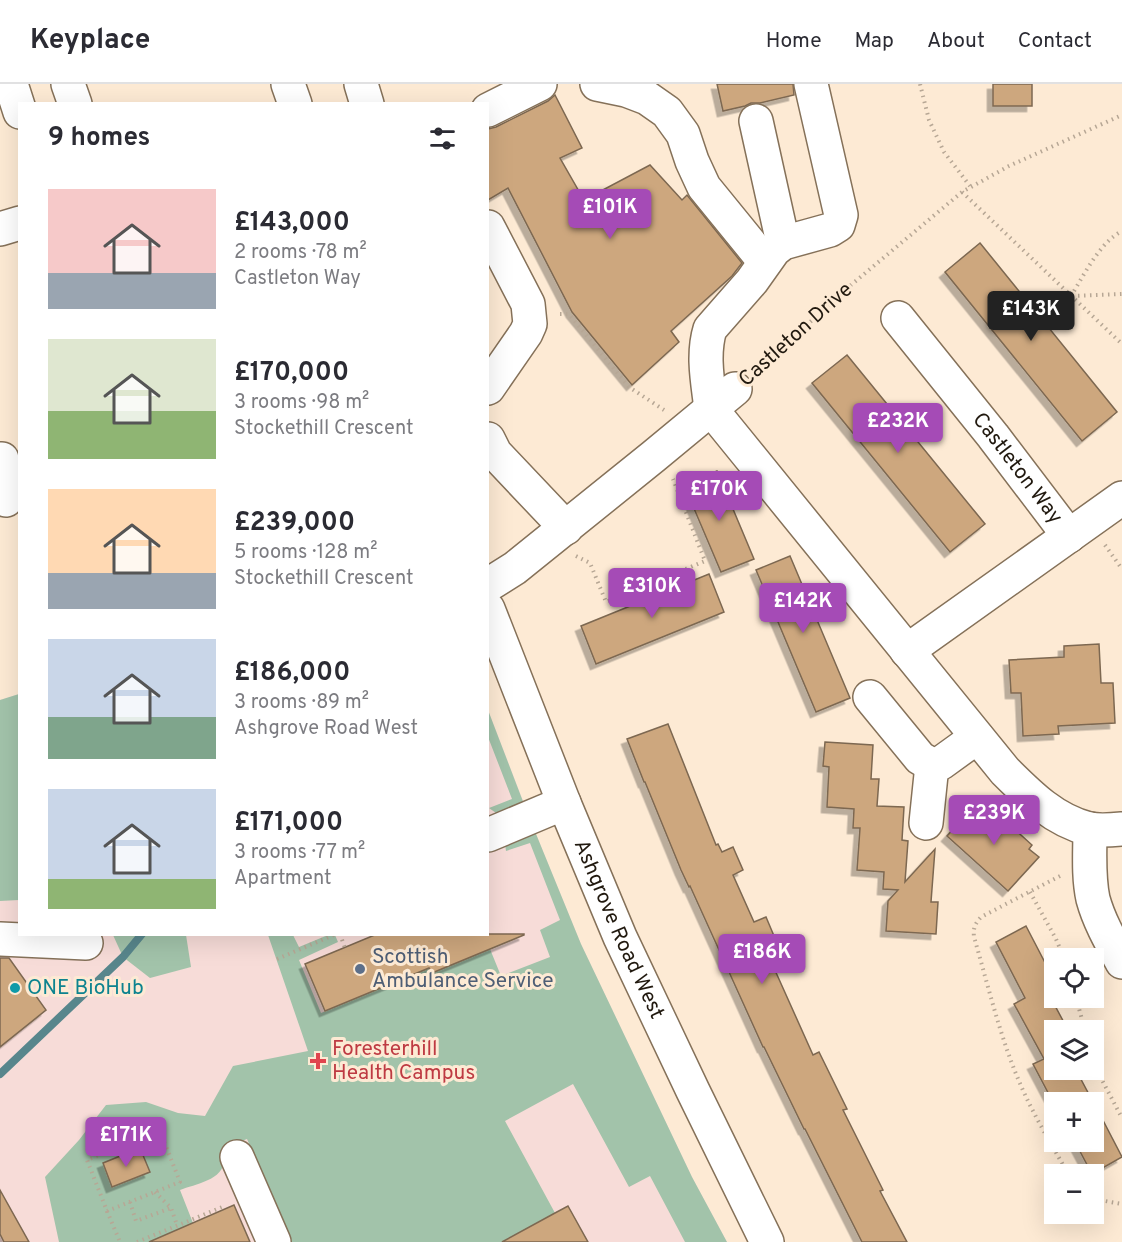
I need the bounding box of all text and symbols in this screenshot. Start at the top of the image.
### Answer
text: Keyplace [30,23,150,59]
text: Home [766,28,822,55]
text: Map [855,28,894,55]
text: About [927,28,985,55]
text: Contact [1018,28,1092,55]
text: 9 homes [48,122,150,155]
icon: filters [426,122,459,155]
pin: £101K [568,189,652,240]
text: £101K [582,195,638,221]
text: £143,000 [234,207,350,240]
icon: home [96,213,168,285]
text: 2 rooms · 78 m² [234,240,367,266]
text: Castleton Way [234,266,361,292]
street label: Castleton Drive [733,277,859,393]
pin: £143K [989,291,1073,342]
text: £143K [1001,297,1061,323]
text: £170,000 [234,357,349,390]
icon: home [96,363,168,435]
text: 3 rooms · 98 m² [234,390,369,416]
pin: £232K [856,403,940,454]
street label: Castleton Way [966,407,1069,530]
text: £232K [867,409,929,435]
text: Stockethill Crescent [234,416,413,442]
pin: £170K [677,471,761,522]
text: £170K [690,477,748,503]
text: £239,000 [234,507,355,540]
icon: home [96,513,168,585]
text: 5 rooms · 128 m² [234,540,377,566]
text: Stockethill Crescent [234,566,413,592]
pin: £310K [610,568,694,619]
text: £310K [622,574,682,600]
pin: £142K [761,583,845,634]
text: £142K [773,589,833,615]
text: £186,000 [234,657,350,690]
icon: home [96,663,168,735]
text: 3 rooms · 89 m² [234,690,369,716]
text: Ashgrove Road West [234,716,418,742]
pin: £239K [952,795,1036,846]
text: £239K [963,801,1025,827]
text: £171,000 [234,807,343,840]
icon: home [96,813,168,885]
street label: Ashgrove Road West [567,836,670,1023]
text: 3 rooms · 77 m² [234,840,365,866]
text: Apartment [234,866,332,892]
pin: £186K [720,934,804,985]
text: £186K [732,940,792,966]
place label: Scottish Ambulance Service [372,944,554,995]
map controls [1044,948,1104,1224]
button: locate [1044,948,1104,1008]
marker: Scottish Ambulance Service [353,962,367,976]
place label: ONE BioHub [27,975,144,1002]
marker: ONE BioHub [8,981,22,995]
button: layers [1044,1020,1104,1080]
place label: Foresterhill Health Campus [332,1036,475,1087]
marker: Foresterhill Health Campus [309,1052,327,1070]
button: + [1044,1092,1104,1152]
pin: £171K [84,1117,168,1168]
text: £171K [99,1123,153,1149]
button: − [1044,1164,1104,1224]

